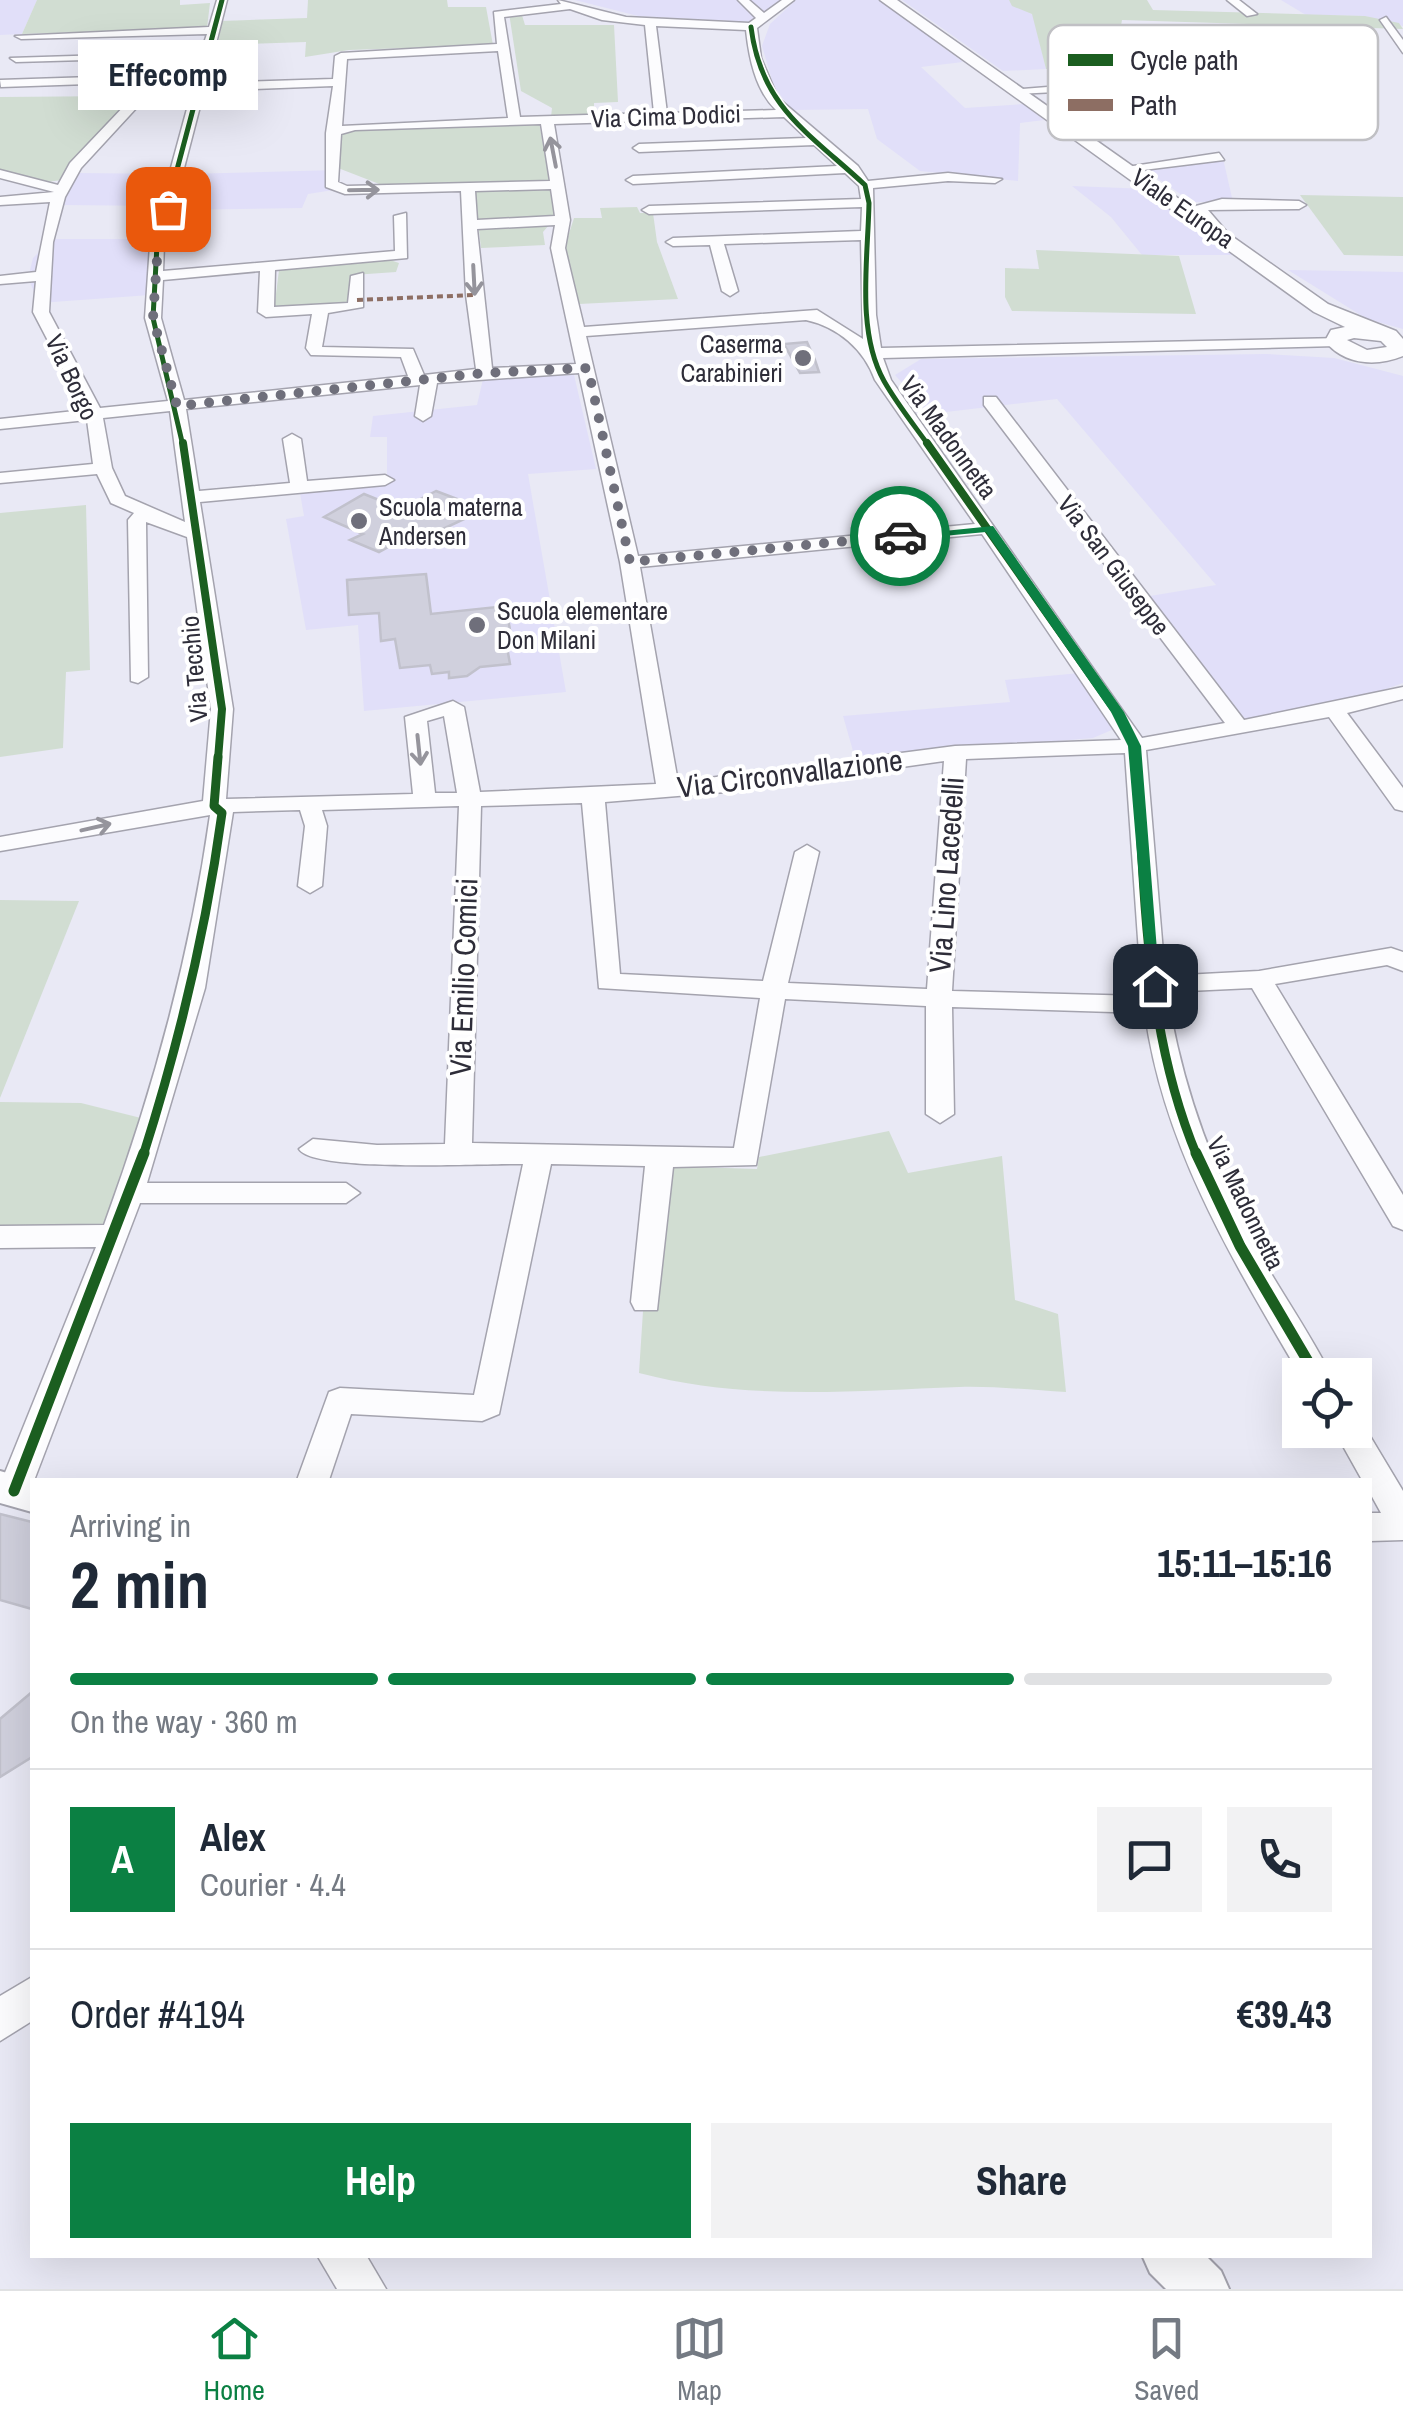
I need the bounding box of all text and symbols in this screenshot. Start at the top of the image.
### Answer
legend [1048,25,1378,140]
callout: Effecomp [78,39,258,109]
text: Cycle path [1130,41,1238,79]
text: Effecomp [108,53,228,96]
text: Path [1130,86,1177,124]
street label: Via Cima Dodici [590,96,742,136]
one-way arrow [543,137,562,169]
street label: Viale Europa [1125,160,1242,256]
pin [126,167,211,252]
one-way arrow [347,180,379,199]
icon: bag [141,182,196,237]
one-way arrow [464,264,483,296]
place label: Caserma Carabinieri [680,327,784,390]
street label: Via Borgo [37,329,107,425]
marker: Caserma Carabinieri [792,347,814,369]
street label: Via Madonnetta [893,369,1006,506]
courier [850,486,950,586]
street label: Via San Giuseppe [1050,488,1178,642]
place label: Scuola materna Andersen [378,490,523,553]
icon: car [873,509,928,564]
marker: Scuola materna Andersen [348,510,370,532]
place label: Scuola elementare Don Milani [497,594,668,657]
marker: Scuola elementare Don Milani [466,614,488,636]
street label: Via Tecchio [172,615,216,723]
one-way arrow [410,734,429,766]
street label: Via Circonvallazione [675,739,905,807]
street label: Via Lino Lacedelli [919,776,973,974]
one-way arrow [79,817,111,836]
street label: Via Emilio Comici [440,877,486,1077]
pin [1113,944,1198,1029]
icon: home [1128,959,1183,1014]
street label: Via Madonnetta [1199,1131,1293,1276]
map controls [1282,1358,1372,1448]
button: locate [1282,1358,1372,1448]
text: Arriving in [70,1504,191,1547]
text: 15:11–15:16 [1157,1538,1332,1589]
text: 2 min [70,1541,209,1628]
text: On the way · 360 m [70,1700,298,1743]
button: chat [1097,1807,1202,1912]
button: phone [1227,1807,1332,1912]
text: Alex [200,1812,266,1863]
text: A [111,1834,134,1885]
text: Courier · 4.4 [200,1863,346,1906]
text: Order #4194 [70,1989,245,2040]
text: €39.43 [1237,1989,1332,2040]
button: Help [70,2123,691,2238]
button: Share [711,2123,1332,2238]
tab: Home [204,2311,265,2409]
tab: Map [672,2311,727,2409]
tab: Saved [1134,2311,1199,2409]

